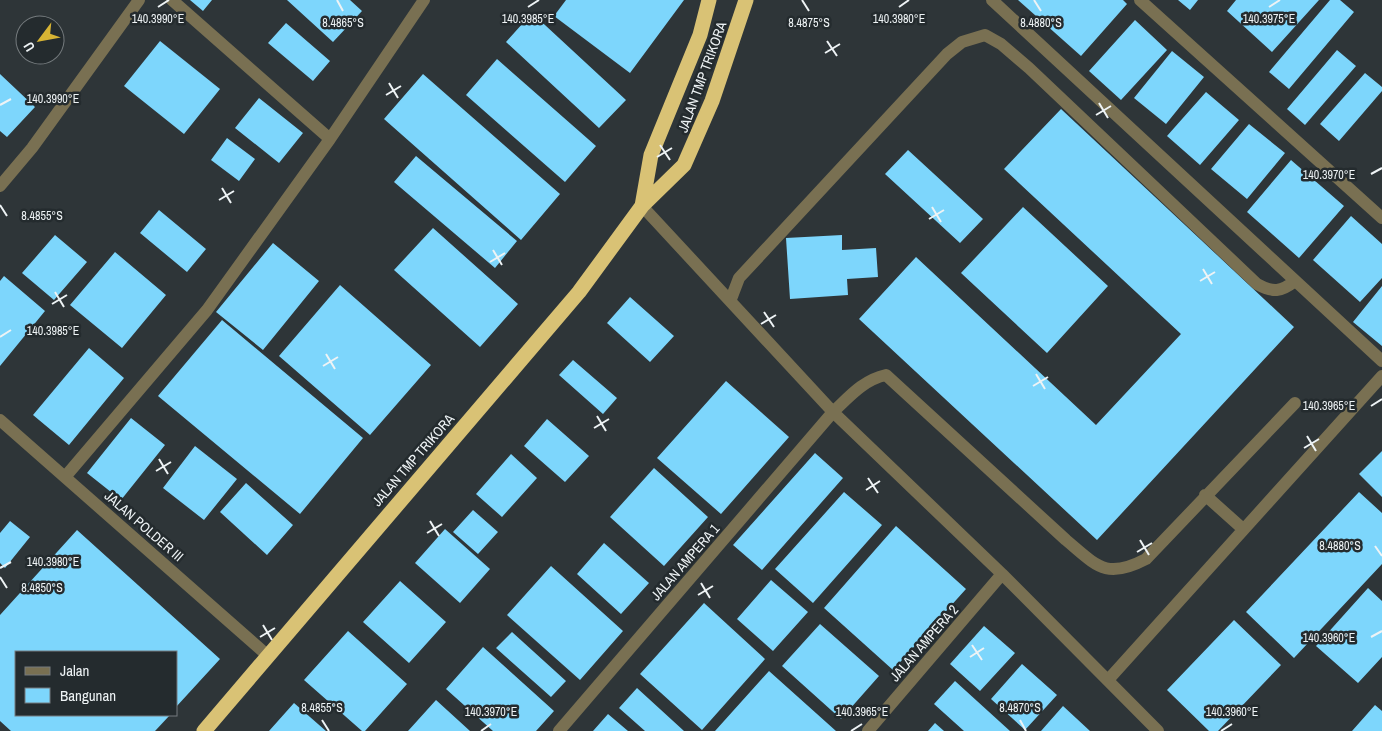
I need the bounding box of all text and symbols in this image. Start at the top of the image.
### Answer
text: 140.3990°E [132,11,184,27]
text: 140.3985°E [502,11,554,27]
text: 140.3980°E [873,11,925,27]
text: 140.3975°E [1243,11,1295,27]
north arrow [15,15,65,65]
text: 8.4865°S [322,15,364,31]
text: 8.4875°S [788,15,830,31]
text: 8.4880°S [1020,15,1062,31]
street label: JALAN TMP TRIKORA [674,19,731,135]
text: U [19,39,39,55]
text: 140.3990°E [27,91,79,107]
text: 140.3970°E [1303,167,1355,183]
text: 8.4855°S [21,208,63,224]
text: 140.3985°E [27,323,79,339]
text: 140.3965°E [1303,398,1355,414]
street label: JALAN TMP TRIKORA [368,410,458,510]
street label: JALAN POLDER III [101,487,187,565]
street label: JALAN AMPERA 1 [647,520,724,604]
text: 8.4880°S [1319,538,1361,554]
text: 140.3980°E [27,554,79,570]
text: 8.4850°S [21,580,63,596]
street label: JALAN AMPERA 2 [886,601,962,685]
text: 140.3960°E [1303,630,1355,646]
legend [15,651,178,716]
text: Jalan [60,660,89,681]
text: Bangunan [60,685,116,706]
text: 8.4855°S [301,700,343,716]
text: 8.4870°S [999,700,1041,716]
text: 140.3970°E [465,704,517,720]
text: 140.3965°E [836,704,888,720]
text: 140.3960°E [1206,704,1258,720]

